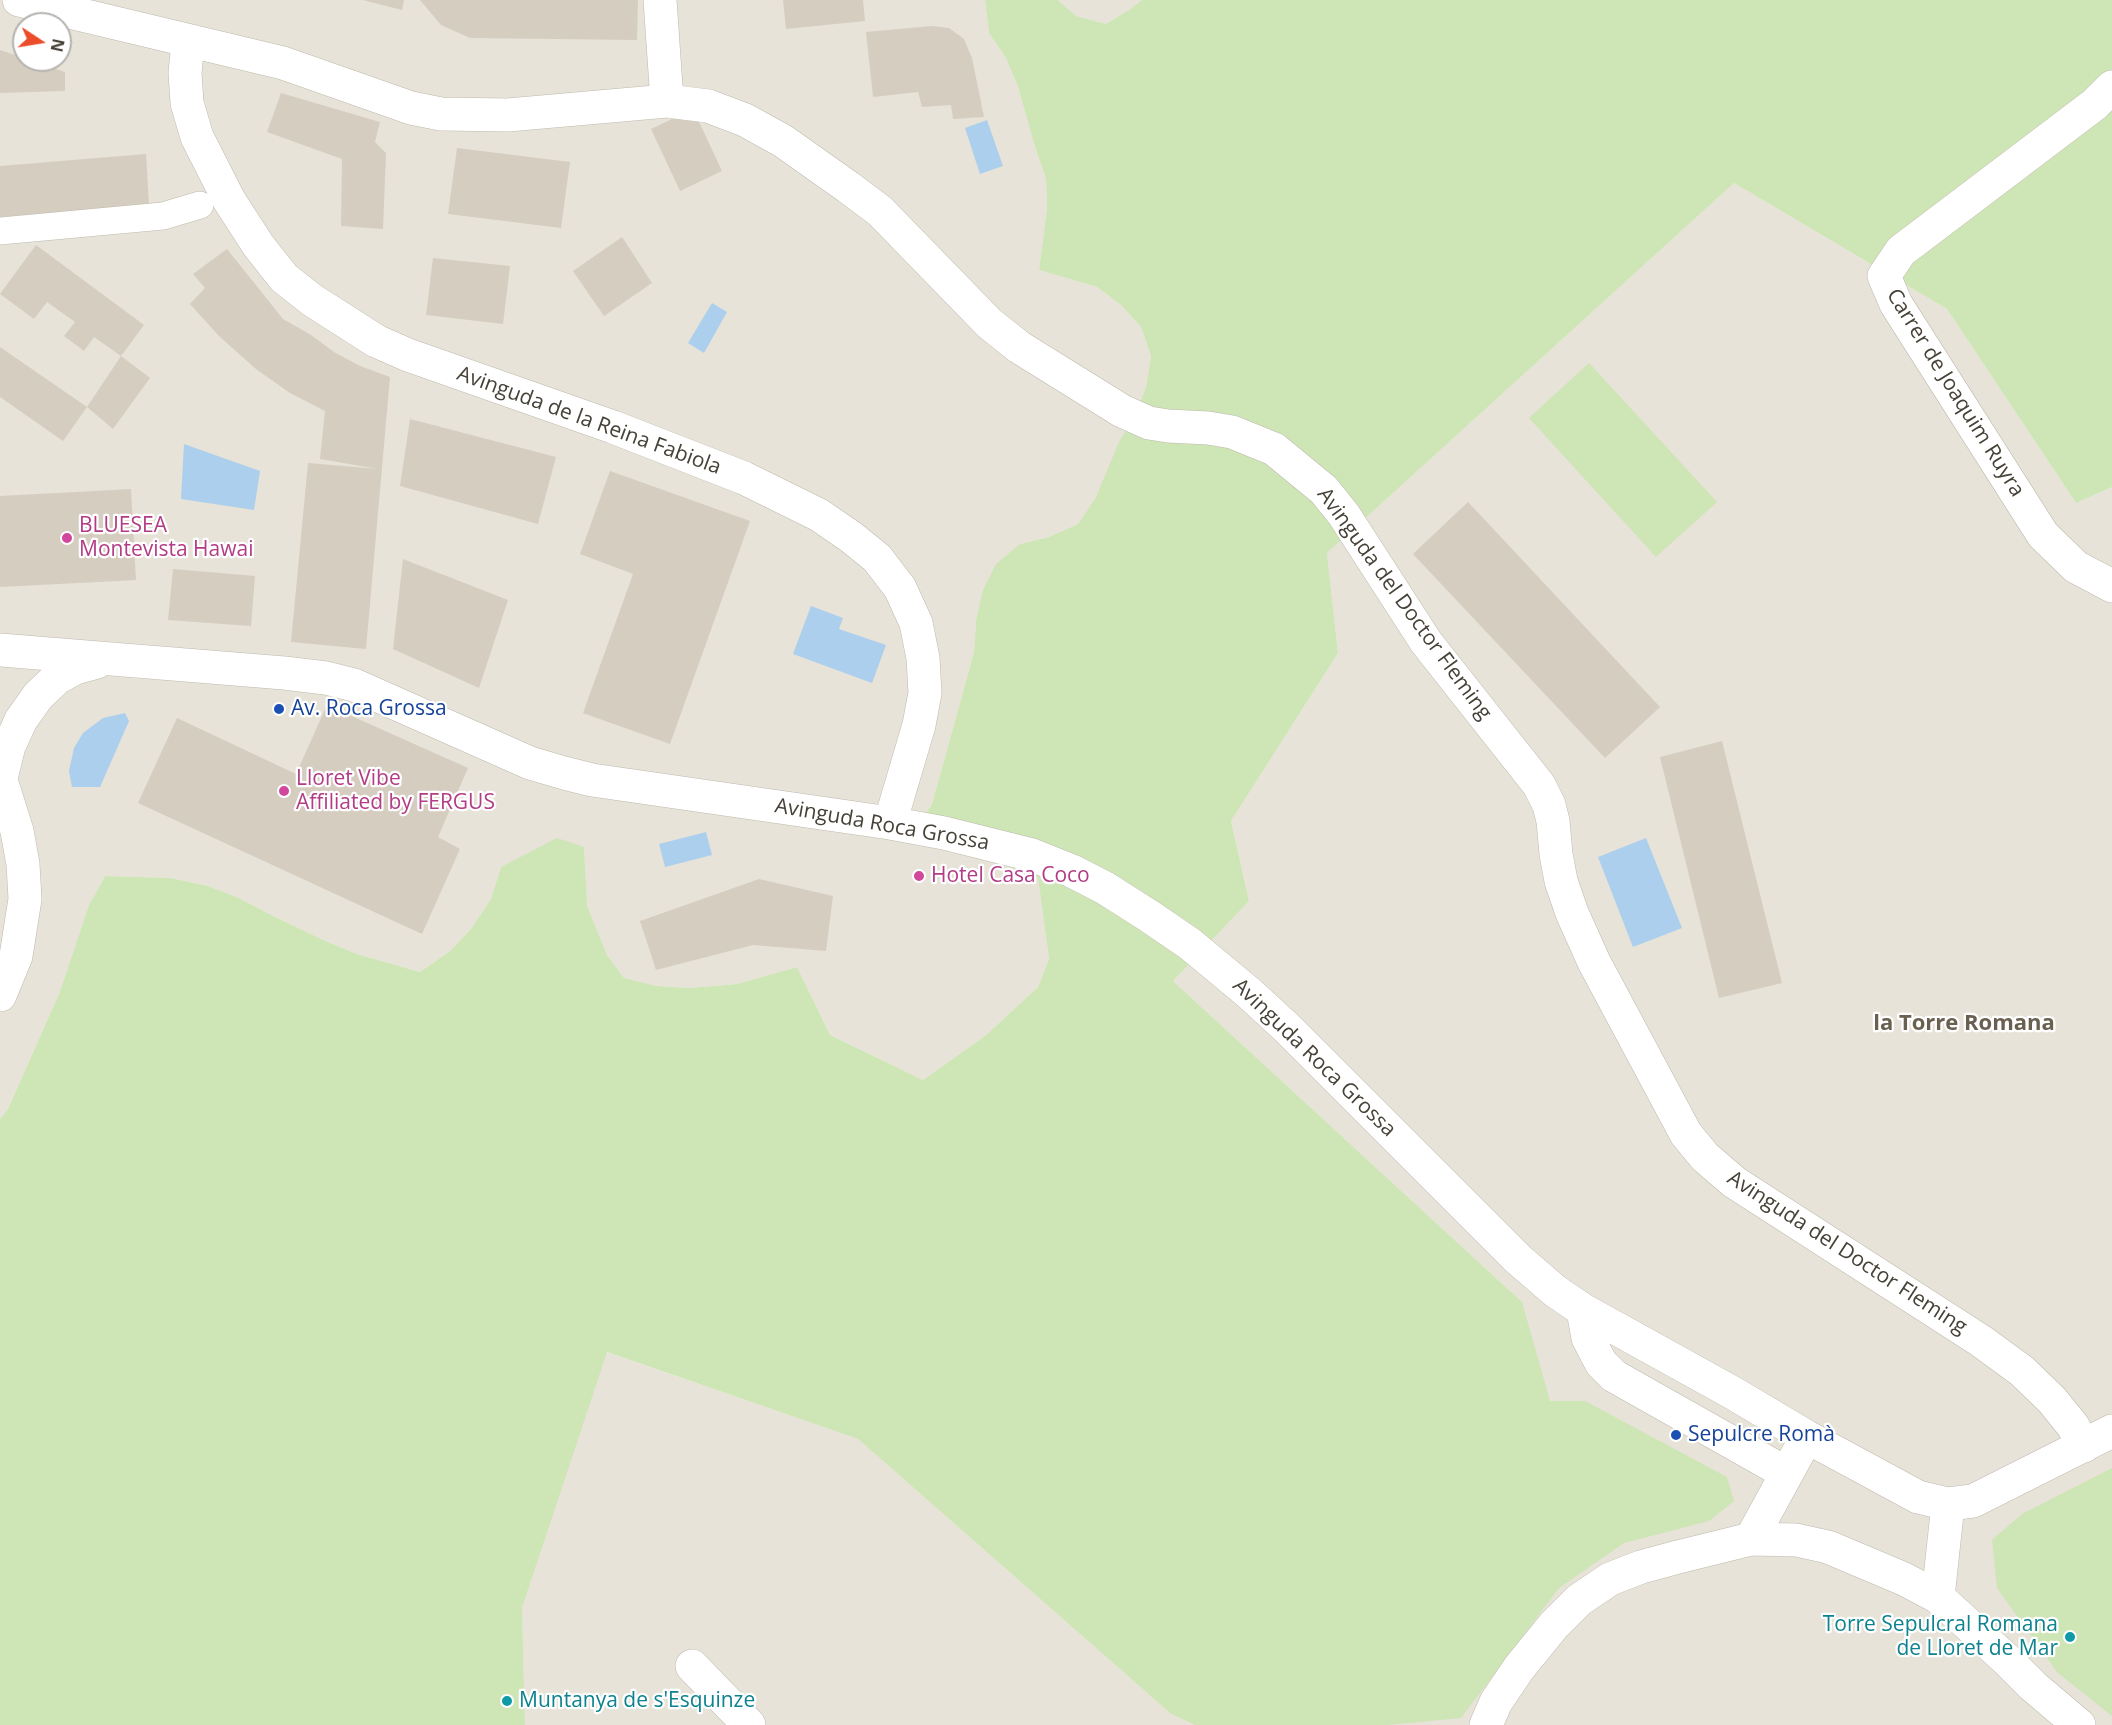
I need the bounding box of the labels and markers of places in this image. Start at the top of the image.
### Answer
place label: BLUESEA Montevista Hawai [79,513,253,563]
marker: BLUESEA Montevista Hawai [60,531,74,545]
place label: Av. Roca Grossa [291,696,447,722]
marker: Av. Roca Grossa [272,702,286,716]
place label: Lloret Vibe Affiliated by FERGUS [296,766,495,816]
marker: Lloret Vibe Affiliated by FERGUS [277,784,291,798]
place label: Hotel Casa Coco [931,863,1090,889]
marker: Hotel Casa Coco [912,869,926,883]
place label: Sepulcre Romà [1688,1422,1835,1448]
marker: Sepulcre Romà [1669,1428,1683,1442]
place label: Torre Sepulcral Romana de Lloret de Mar [1823,1612,2058,1662]
marker: Torre Sepulcral Romana de Lloret de Mar [2063,1630,2077,1644]
place label: Muntanya de s'Esquinze [519,1688,755,1714]
marker: Muntanya de s'Esquinze [500,1694,514,1708]

